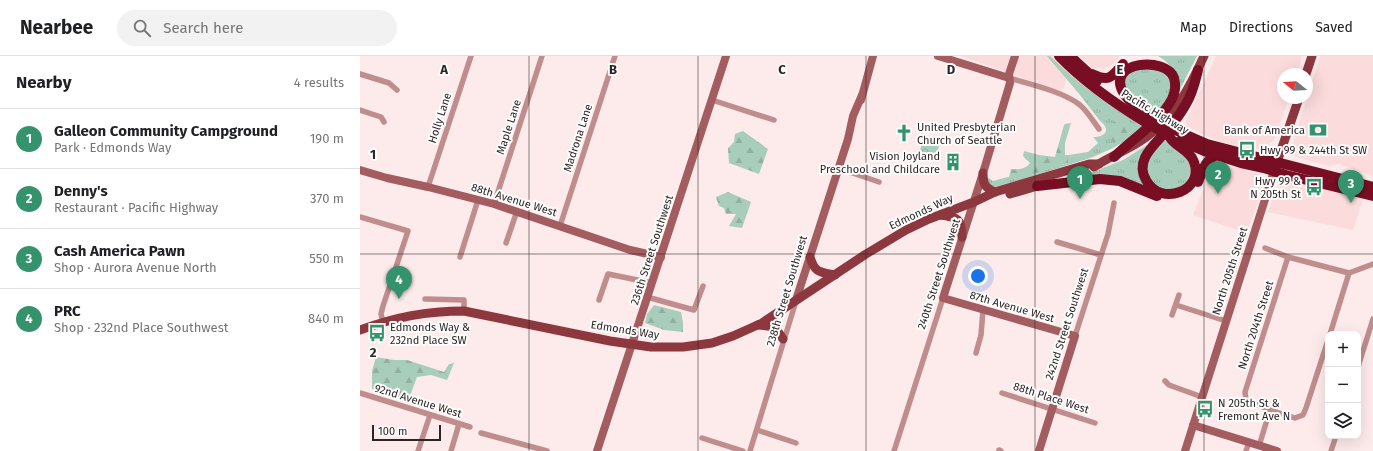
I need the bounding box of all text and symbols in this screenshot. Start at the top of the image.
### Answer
search box [117,10,397,46]
text: Nearbee [20,16,93,39]
icon: search [131,17,153,39]
text: Search here [163,19,243,37]
text: Map [1180,19,1207,36]
text: Directions [1229,19,1293,36]
text: Saved [1315,19,1353,36]
text: A [439,62,448,77]
text: B [609,62,617,77]
text: C [778,62,786,77]
text: D [947,62,956,77]
text: E [1117,62,1124,77]
north arrow [1277,68,1313,104]
text: Nearby [16,72,71,93]
text: 4 results [294,75,344,90]
street label: Pacific Highway [1119,87,1192,138]
street label: Holly Lane [426,91,454,145]
street label: Maple Lane [494,98,524,156]
street label: Madrona Lane [561,102,595,174]
bank icon: Bank of America [1308,120,1328,140]
place label: United Presbyterian Church of Seattle [917,121,1016,147]
text: Galleon Community Campground [54,122,278,140]
church icon: United Presbyterian Church of Seattle [894,123,914,143]
place label: Bank of America [1224,124,1305,137]
text: 1 [26,131,32,146]
text: 190 m [310,131,344,146]
text: Park · Edmonds Way [54,140,171,155]
bus stop icon: Hwy 99 & 244th St SW [1237,140,1257,160]
place label: Hwy 99 & 244th St SW [1260,144,1367,157]
text: 1 [370,147,376,162]
place label: Vision Joyland Preschool and Childcare [820,150,940,176]
building icon: Vision Joyland Preschool and Childcare [943,152,963,172]
pin: 2 [1205,161,1231,194]
pin: 1 [1067,166,1093,199]
pin: 3 [1338,170,1364,203]
place label: Hwy 99 & N 205th St [1250,175,1301,201]
bus stop icon: Hwy 99 & N 205th St [1304,177,1324,197]
street label: 88th Avenue West [470,181,558,219]
text: Denny's [54,182,108,200]
text: 2 [26,191,32,206]
text: 370 m [310,191,344,206]
street label: Edmonds Way [887,191,956,233]
street label: 236th Street Southwest [628,193,676,307]
text: Restaurant · Pacific Highway [54,200,218,215]
street label: 240th Street Southwest [915,217,963,331]
street label: North 205th Street [1210,225,1250,317]
street label: 238th Street Southwest [764,234,810,348]
text: Cash America Pawn [54,242,185,260]
text: 3 [26,251,32,266]
text: 550 m [309,251,344,266]
text: Shop · Aurora Avenue North [54,260,217,275]
pin: 4 [386,266,412,299]
your location [968,266,988,286]
street label: 242nd Street Southwest [1043,266,1091,382]
street label: North 204th Street [1236,279,1276,371]
street label: 87th Avenue West [968,289,1056,325]
text: PRC [54,302,81,320]
text: 4 [25,311,33,326]
text: 840 m [308,311,344,326]
street label: Edmonds Way [590,318,661,342]
text: Shop · 232nd Place Southwest [54,320,228,335]
place label: Edmonds Way & 232nd Place SW [390,321,470,347]
bus stop icon: Edmonds Way & 232nd Place SW [367,323,387,343]
map controls [1325,331,1361,439]
button: + [1325,331,1361,367]
text: 2 [370,345,377,360]
button: − [1325,367,1361,403]
street label: 88th Place West [1011,380,1091,416]
street label: 92nd Avenue West [373,382,463,420]
place label: N 205th St & Fremont Ave N [1218,397,1290,423]
bus stop icon: N 205th St & Fremont Ave N [1195,399,1215,419]
button: layers [1325,403,1361,439]
scale bar [372,423,441,442]
text: 100 m [378,425,407,438]

